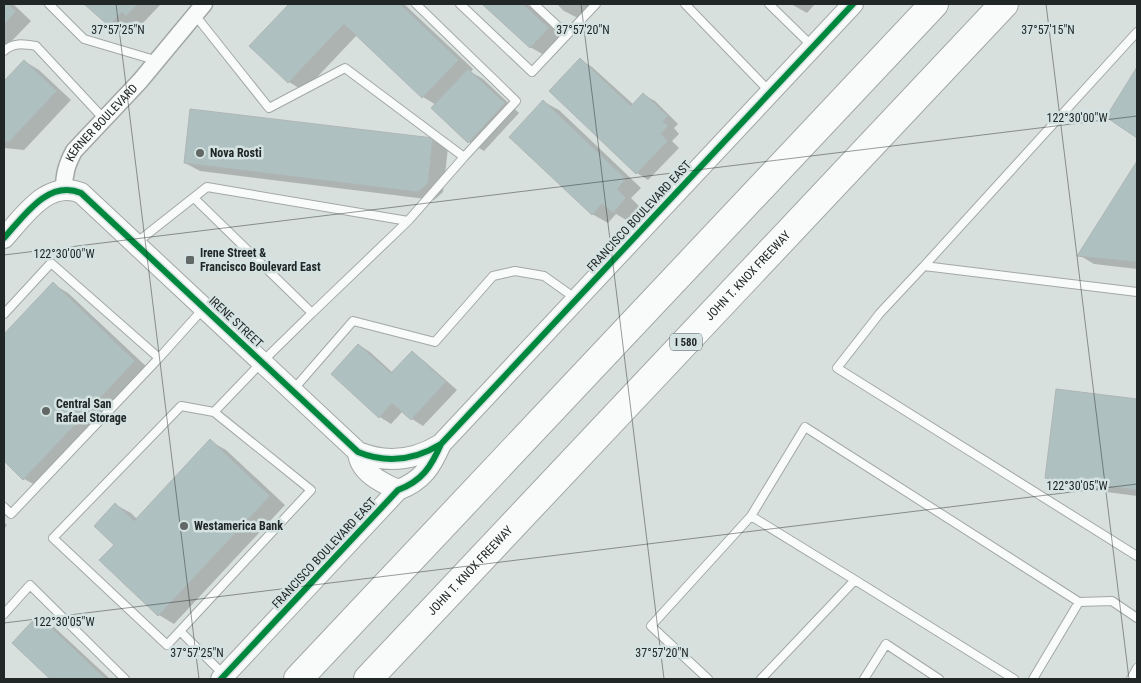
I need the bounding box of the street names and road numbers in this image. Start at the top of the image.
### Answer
street label: KERNER BOULEVARD [63,81,140,164]
street label: FRANCISCO BOULEVARD EAST [584,158,694,274]
street label: JOHN T. KNOX FREEWAY [703,228,794,323]
street label: IRENE STREET [206,293,266,351]
road number: I 580 [670,334,702,351]
street label: FRANCISCO BOULEVARD EAST [269,495,379,611]
street label: JOHN T. KNOX FREEWAY [425,522,516,618]

